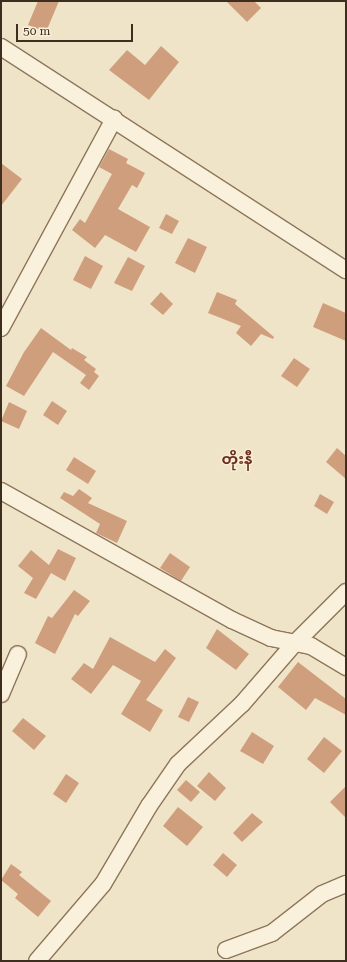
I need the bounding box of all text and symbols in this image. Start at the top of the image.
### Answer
scale bar [18,16,135,42]
text: 50 m [23,24,50,38]
district label: တိုးနီ [222,451,252,469]

